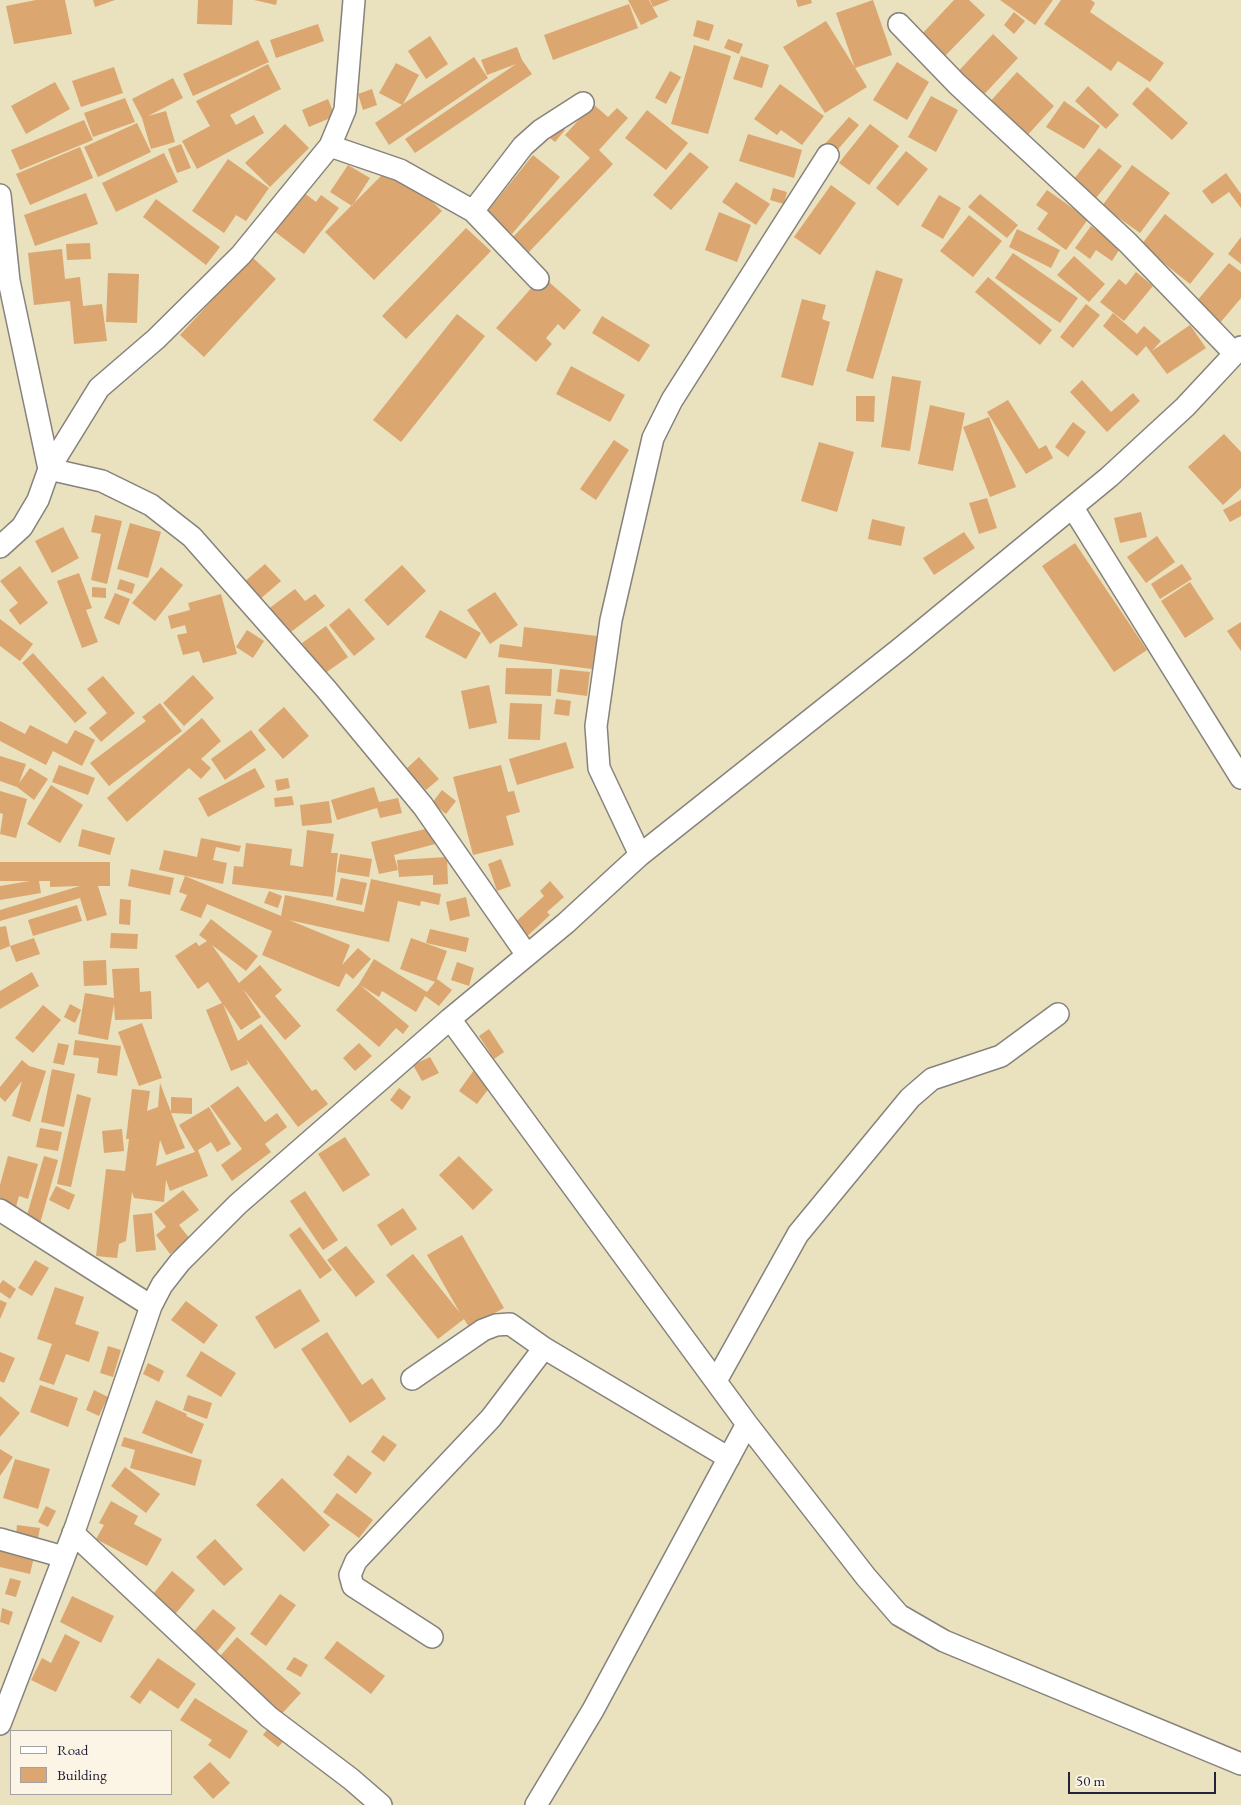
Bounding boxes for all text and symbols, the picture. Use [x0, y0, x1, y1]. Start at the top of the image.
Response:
legend [10, 1730, 172, 1795]
text: Road [57, 1740, 88, 1759]
scale bar [1071, 1762, 1218, 1794]
text: Building [57, 1765, 107, 1784]
text: 50 m [1076, 1771, 1105, 1790]

